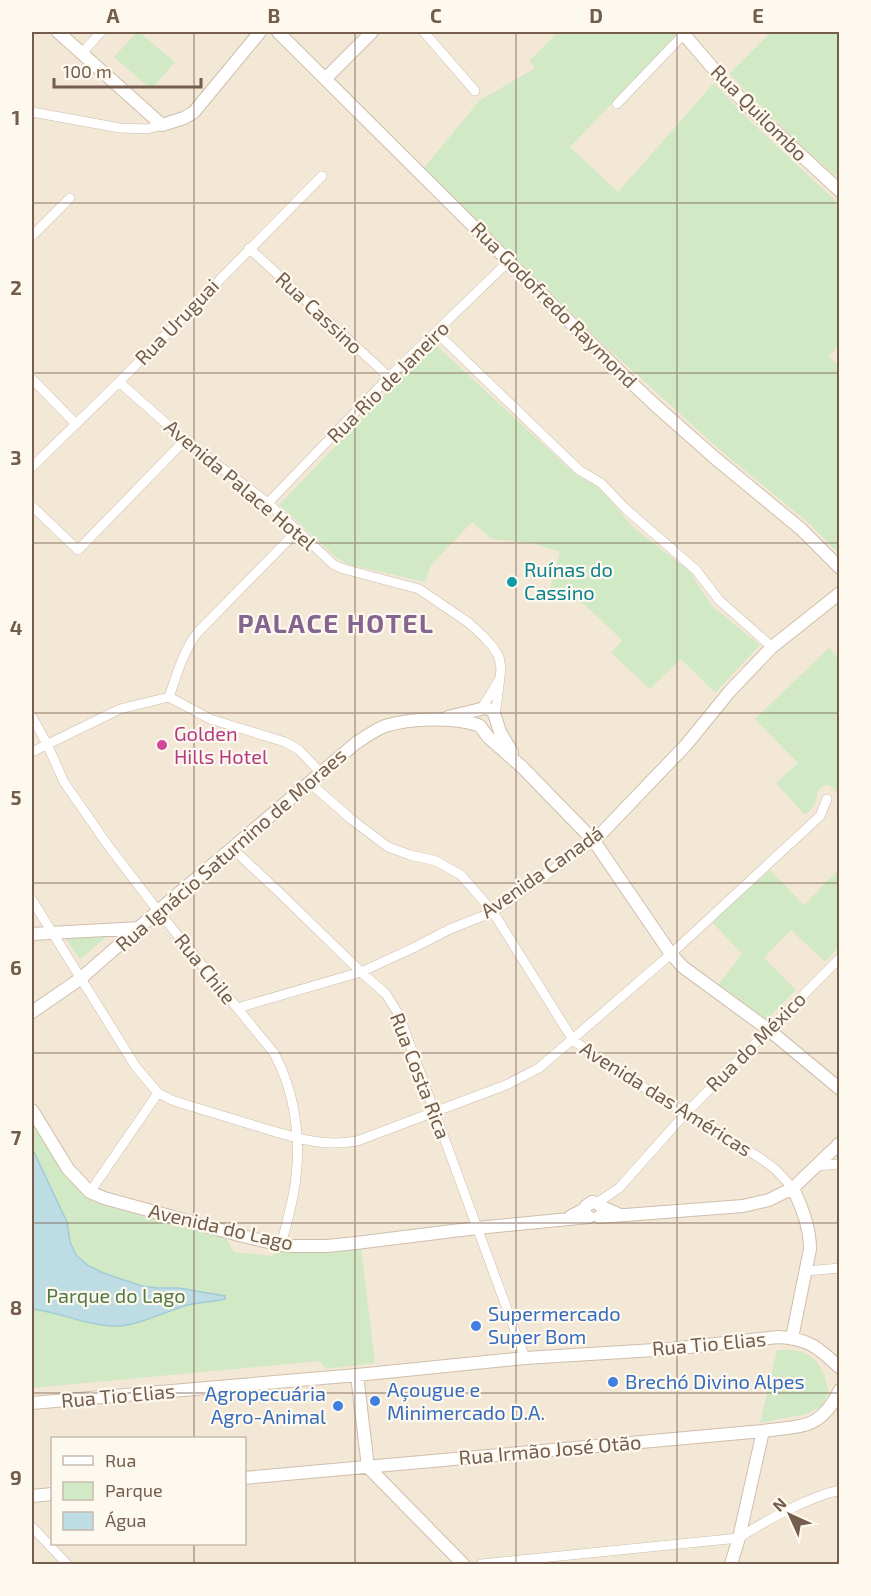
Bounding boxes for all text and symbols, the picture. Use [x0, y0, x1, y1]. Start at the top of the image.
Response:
text: A [106, 3, 120, 27]
text: B [268, 3, 280, 27]
text: C [430, 3, 442, 27]
text: D [589, 3, 603, 27]
text: E [752, 3, 764, 27]
scale bar [54, 51, 201, 89]
street label: Rua Quilombo [706, 59, 813, 166]
text: 100 m [63, 60, 112, 82]
text: 1 [12, 105, 20, 129]
street label: Rua Godofredo Raymond [467, 216, 643, 392]
street label: Rua Cassino [271, 266, 368, 359]
street label: Rua Uruguai [129, 273, 223, 369]
text: 2 [10, 275, 22, 299]
street label: Rua Rio de Janeiro [321, 315, 453, 447]
street label: Avenida Palace Hotel [160, 414, 321, 555]
text: 3 [10, 445, 22, 469]
place label: Ruínas do Cassino [524, 557, 613, 604]
marker: Ruínas do Cassino [505, 575, 519, 589]
district label: PALACE HOTEL [237, 607, 435, 638]
text: 4 [10, 615, 23, 639]
place label: Golden Hills Hotel [174, 721, 268, 768]
marker: Golden Hills Hotel [155, 738, 169, 752]
street label: Rua Ignácio Saturnino de Moraes [110, 743, 350, 956]
text: 5 [10, 785, 22, 809]
street label: Avenida Canadá [475, 820, 607, 922]
street label: Rua Chile [170, 928, 241, 1009]
text: 6 [10, 955, 22, 979]
street label: Rua do México [700, 986, 810, 1096]
street label: Rua Costa Rica [386, 1009, 456, 1142]
street label: Avenida das Américas [576, 1036, 757, 1161]
text: 7 [11, 1125, 22, 1149]
street label: Avenida do Lago [147, 1198, 296, 1254]
park label: Parque do Lago [46, 1283, 186, 1307]
text: 8 [10, 1295, 22, 1319]
place label: Supermercado Super Bom [488, 1301, 621, 1348]
marker: Supermercado Super Bom [469, 1319, 483, 1333]
street label: Rua Tio Elias [651, 1326, 767, 1360]
place label: Brechó Divino Alpes [625, 1369, 805, 1393]
marker: Brechó Divino Alpes [606, 1375, 620, 1389]
place label: Açougue e Minimercado D.A. [387, 1377, 545, 1424]
street label: Rua Tio Elias [60, 1378, 176, 1412]
place label: Agropecuária Agro-Animal [205, 1381, 326, 1428]
marker: Açougue e Minimercado D.A. [368, 1394, 382, 1408]
marker: Agropecuária Agro-Animal [331, 1399, 345, 1413]
street label: Rua Irmão José Otão [458, 1429, 642, 1469]
legend [51, 1437, 246, 1545]
text: Rua [105, 1449, 136, 1471]
text: 9 [10, 1465, 22, 1489]
text: Parque [105, 1479, 163, 1501]
north arrow [760, 1485, 820, 1545]
text: N [768, 1493, 790, 1515]
text: Água [105, 1509, 146, 1531]

